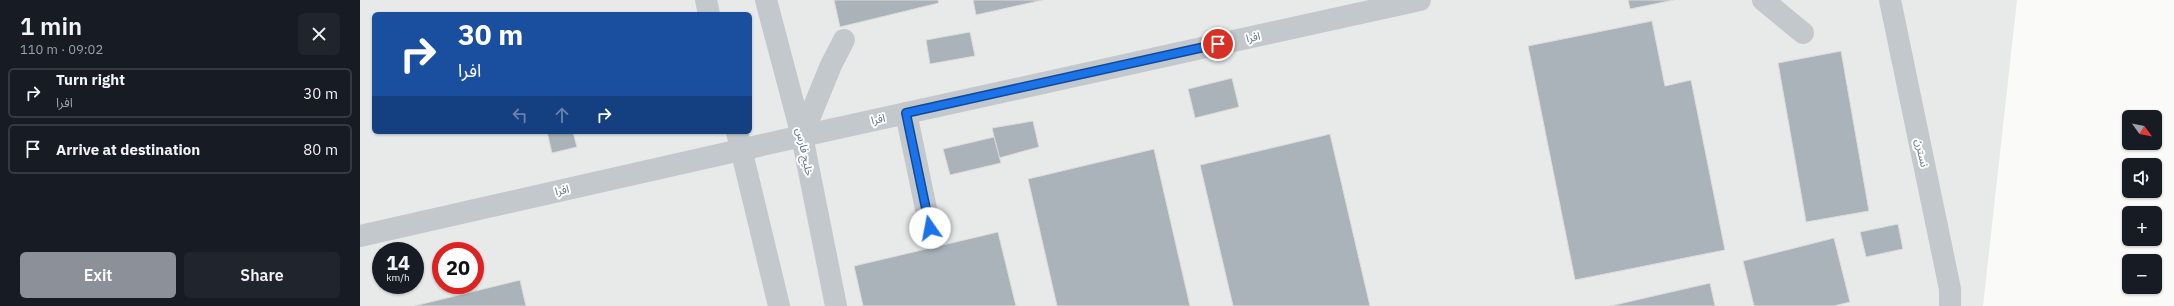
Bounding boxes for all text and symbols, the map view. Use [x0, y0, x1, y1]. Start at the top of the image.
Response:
text: 1 min [20, 10, 82, 42]
button: close [298, 13, 340, 55]
text: 30 m [458, 16, 523, 53]
pin [1201, 27, 1235, 61]
icon: right [392, 28, 444, 80]
street label: افرا [1245, 29, 1261, 45]
icon: arrive [1207, 33, 1229, 55]
text: 110 m · 09:02 [20, 41, 103, 58]
text: افرا [458, 59, 481, 82]
text: Turn right [56, 70, 125, 89]
icon: right [22, 82, 44, 104]
text: 30 m [303, 84, 338, 103]
text: افرا [56, 94, 73, 111]
icon: left [509, 104, 531, 126]
icon: ahead [551, 104, 573, 126]
icon: right [593, 104, 615, 126]
north arrow [2122, 110, 2162, 150]
map controls [2122, 110, 2162, 294]
street label: افرا [870, 111, 886, 127]
street label: خلیج فارس [792, 127, 817, 178]
icon: arrive [22, 138, 44, 160]
street label: نسترن [1912, 138, 1932, 168]
text: Arrive at destination [56, 140, 200, 159]
text: 80 m [303, 140, 338, 159]
button: sound [2122, 158, 2162, 198]
street label: افرا [553, 182, 571, 198]
button: + [2122, 206, 2162, 246]
position arrow [909, 207, 951, 249]
speed limit sign: 20 [432, 242, 484, 294]
text: 14 [386, 249, 410, 276]
button: Exit [20, 252, 176, 298]
button: Share [184, 252, 340, 298]
button: − [2122, 254, 2162, 294]
text: km/h [386, 271, 410, 284]

